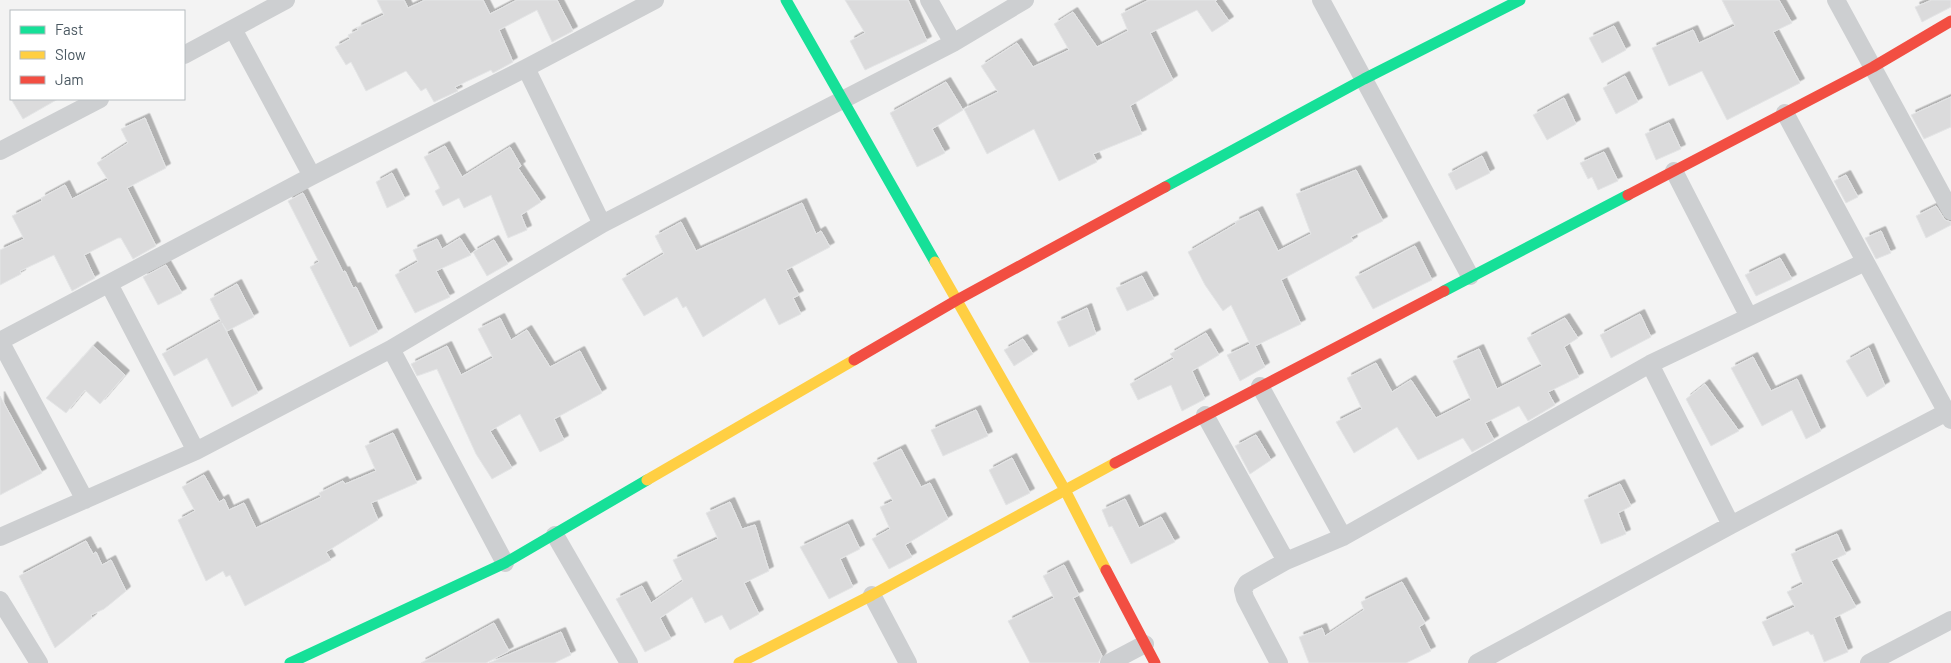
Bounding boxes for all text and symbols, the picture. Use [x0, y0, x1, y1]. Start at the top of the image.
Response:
legend [10, 10, 185, 100]
text: Fast [55, 20, 83, 38]
text: Slow [55, 45, 86, 63]
text: Jam [55, 70, 84, 88]

